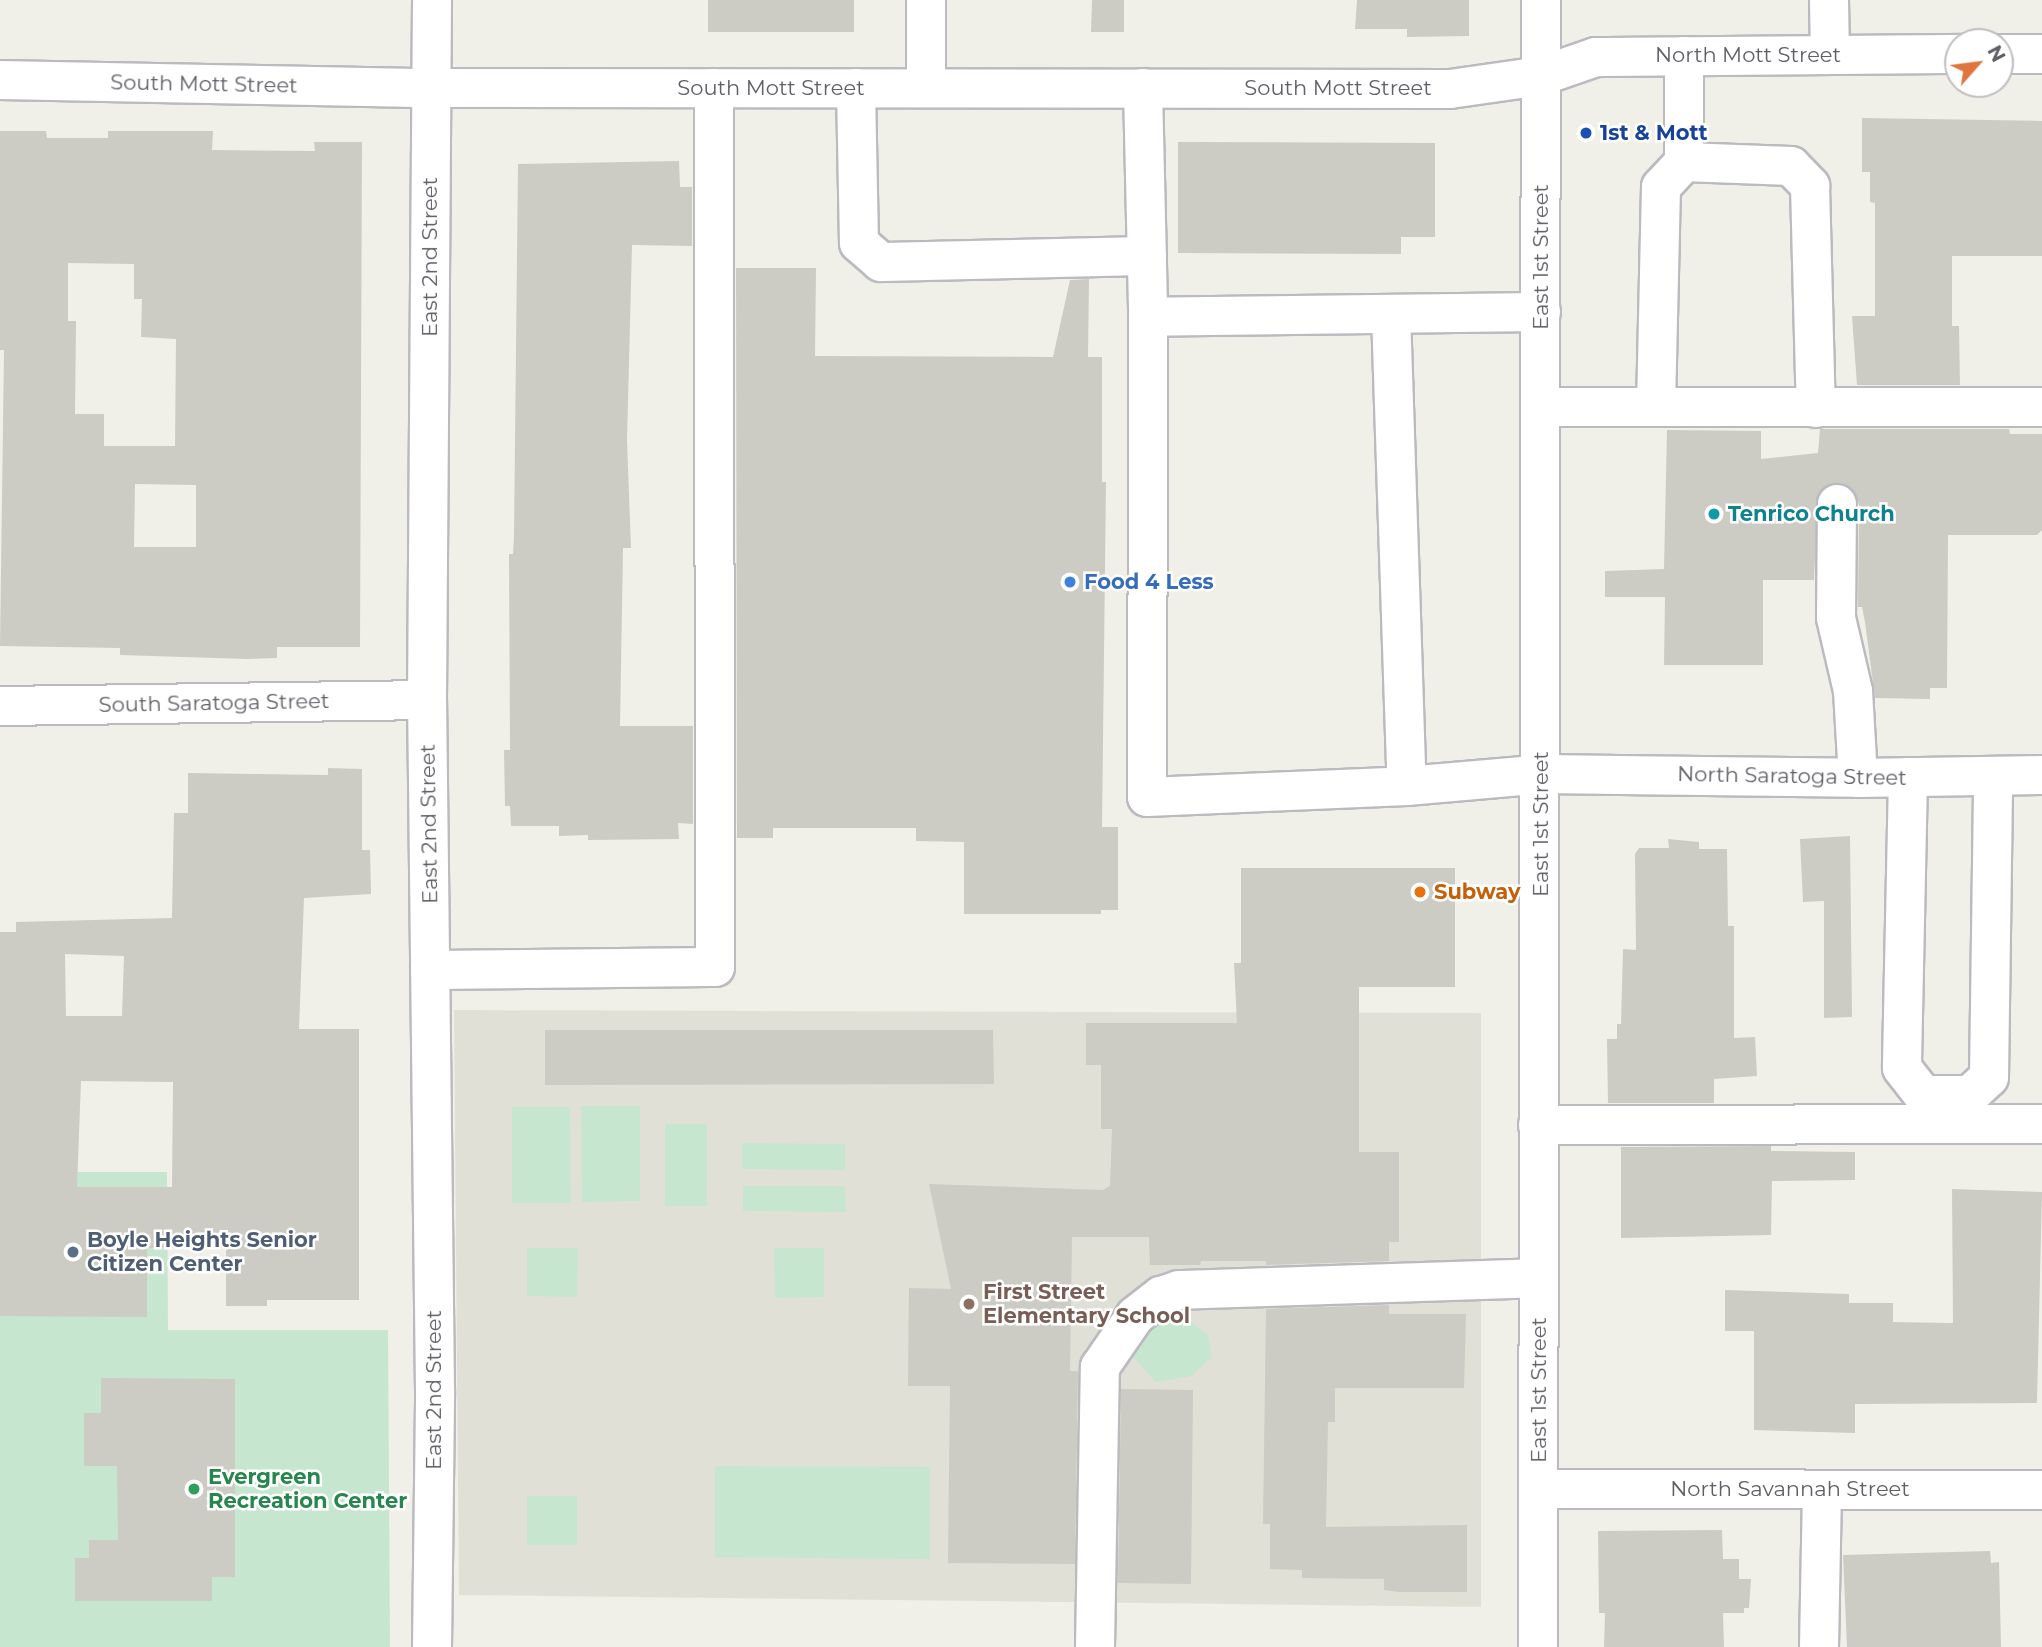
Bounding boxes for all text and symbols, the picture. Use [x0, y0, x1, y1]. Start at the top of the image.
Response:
north arrow [1944, 28, 2014, 98]
street label: North Mott Street [1655, 42, 1841, 68]
text: N [1982, 42, 2010, 66]
street label: South Mott Street [110, 70, 298, 98]
street label: South Mott Street [677, 75, 865, 101]
street label: South Mott Street [1244, 75, 1432, 101]
place label: 1st & Mott [1600, 120, 1708, 146]
marker: 1st & Mott [1578, 125, 1594, 141]
street label: East 2nd Street [417, 177, 443, 337]
street label: East 1st Street [1528, 184, 1554, 330]
place label: Tenrico Church [1728, 501, 1895, 527]
marker: Tenrico Church [1706, 506, 1722, 522]
place label: Food 4 Less [1084, 569, 1214, 595]
marker: Food 4 Less [1062, 574, 1078, 590]
street label: South Saratoga Street [98, 688, 330, 718]
street label: East 2nd Street [415, 744, 443, 904]
street label: East 1st Street [1528, 751, 1554, 897]
street label: North Saratoga Street [1677, 761, 1907, 791]
place label: Subway [1434, 879, 1521, 905]
marker: Subway [1412, 884, 1428, 900]
place label: Boyle Heights Senior Citizen Center [87, 1227, 317, 1277]
marker: Boyle Heights Senior Citizen Center [65, 1244, 81, 1260]
place label: First Street Elementary School [983, 1279, 1190, 1329]
marker: First Street Elementary School [961, 1296, 977, 1312]
street label: East 2nd Street [421, 1310, 447, 1470]
street label: East 1st Street [1526, 1317, 1552, 1463]
place label: Evergreen Recreation Center [208, 1464, 407, 1514]
street label: North Savannah Street [1670, 1476, 1910, 1502]
marker: Evergreen Recreation Center [186, 1481, 202, 1497]

